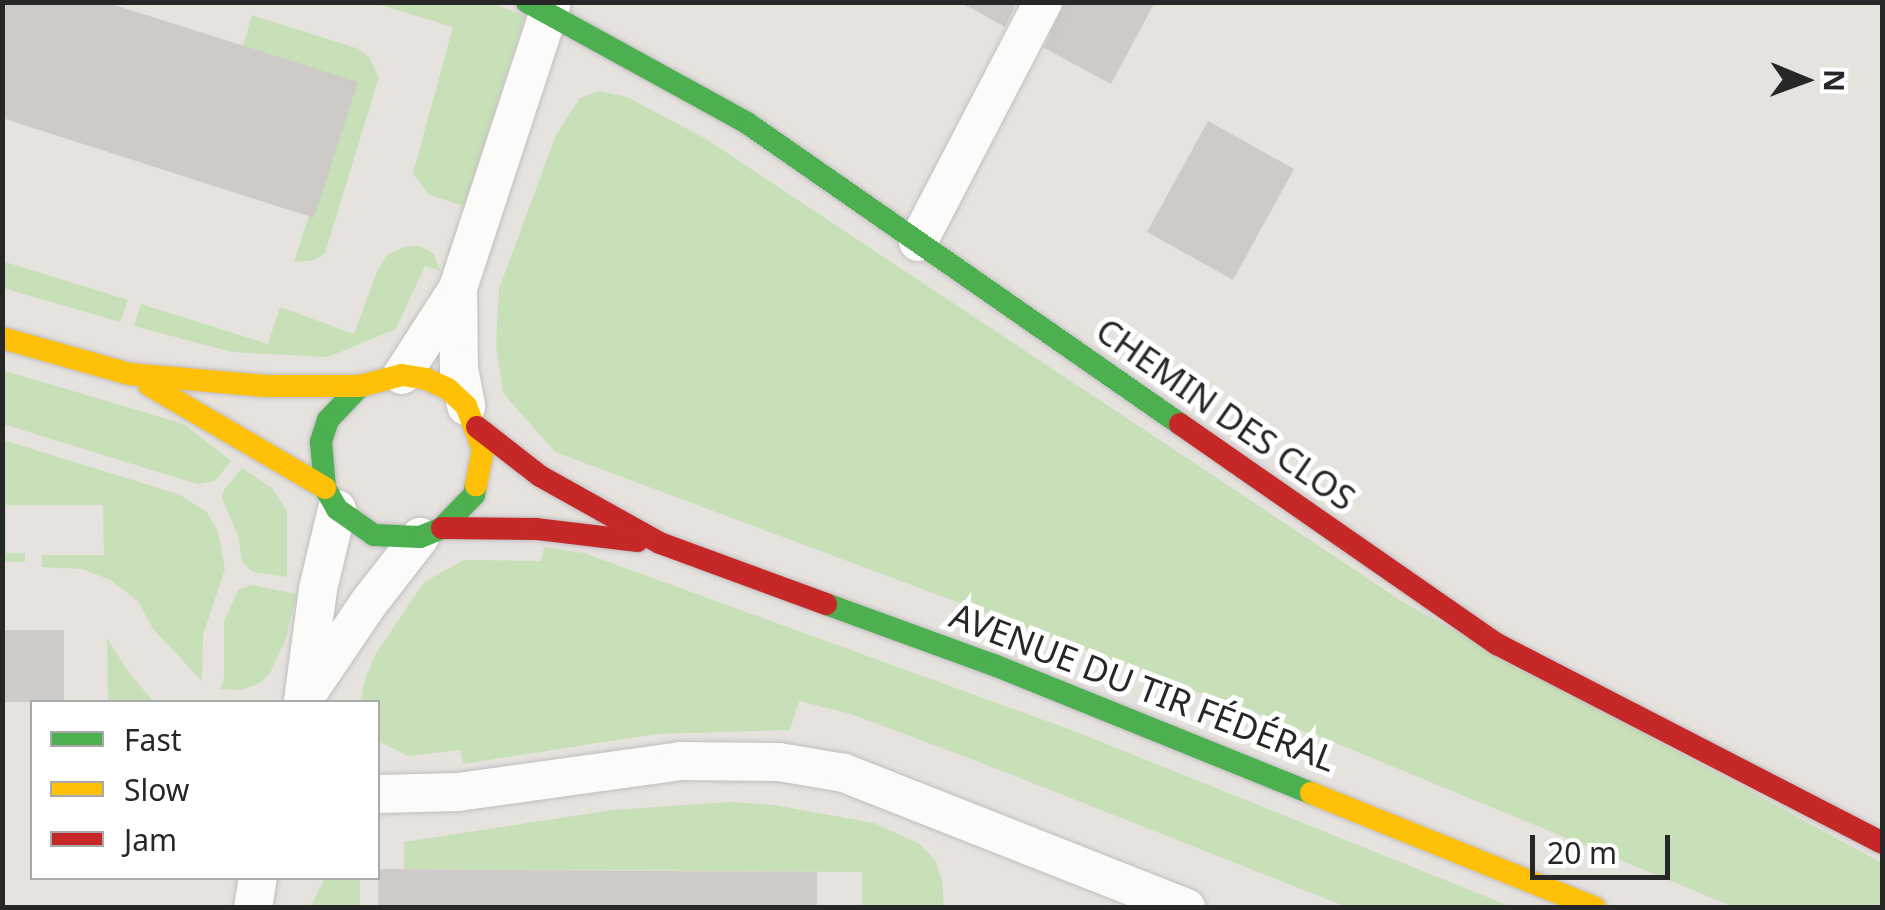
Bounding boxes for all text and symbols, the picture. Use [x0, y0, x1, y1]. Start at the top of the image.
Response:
north arrow [1755, 30, 1855, 130]
text: N [1816, 69, 1854, 92]
street label: CHEMIN DES CLOS [1088, 309, 1364, 519]
street label: AVENUE DU TIR FÉDÉRAL [944, 594, 1342, 780]
legend [30, 700, 380, 880]
text: Fast [124, 719, 182, 760]
text: Slow [124, 769, 189, 810]
scale bar [1535, 815, 1675, 877]
text: Jam [124, 819, 177, 860]
text: 20 m [1547, 832, 1617, 873]

